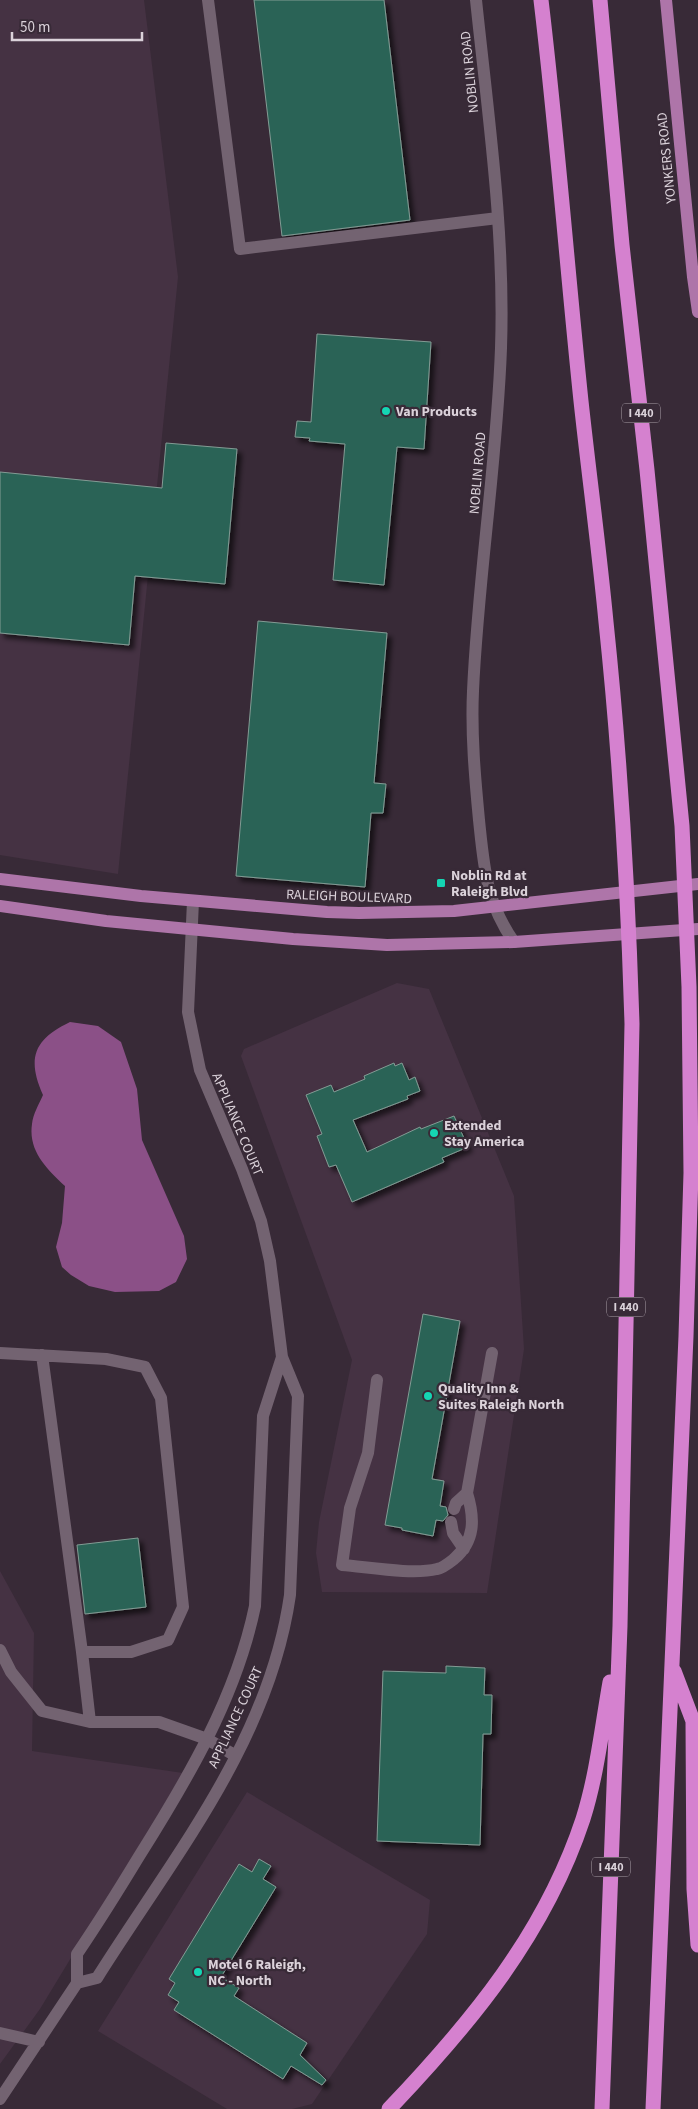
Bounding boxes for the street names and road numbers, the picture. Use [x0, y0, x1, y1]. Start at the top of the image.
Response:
street label: NOBLIN ROAD [456, 30, 484, 114]
street label: YONKERS ROAD [652, 111, 682, 206]
road number: I 440 [622, 403, 660, 422]
street label: NOBLIN ROAD [464, 431, 492, 515]
street label: RALEIGH BOULEVARD [286, 885, 412, 909]
street label: APPLIANCE COURT [206, 1070, 268, 1179]
road number: I 440 [607, 1298, 645, 1316]
street label: APPLIANCE COURT [204, 1663, 268, 1771]
road number: I 440 [592, 1858, 630, 1876]

